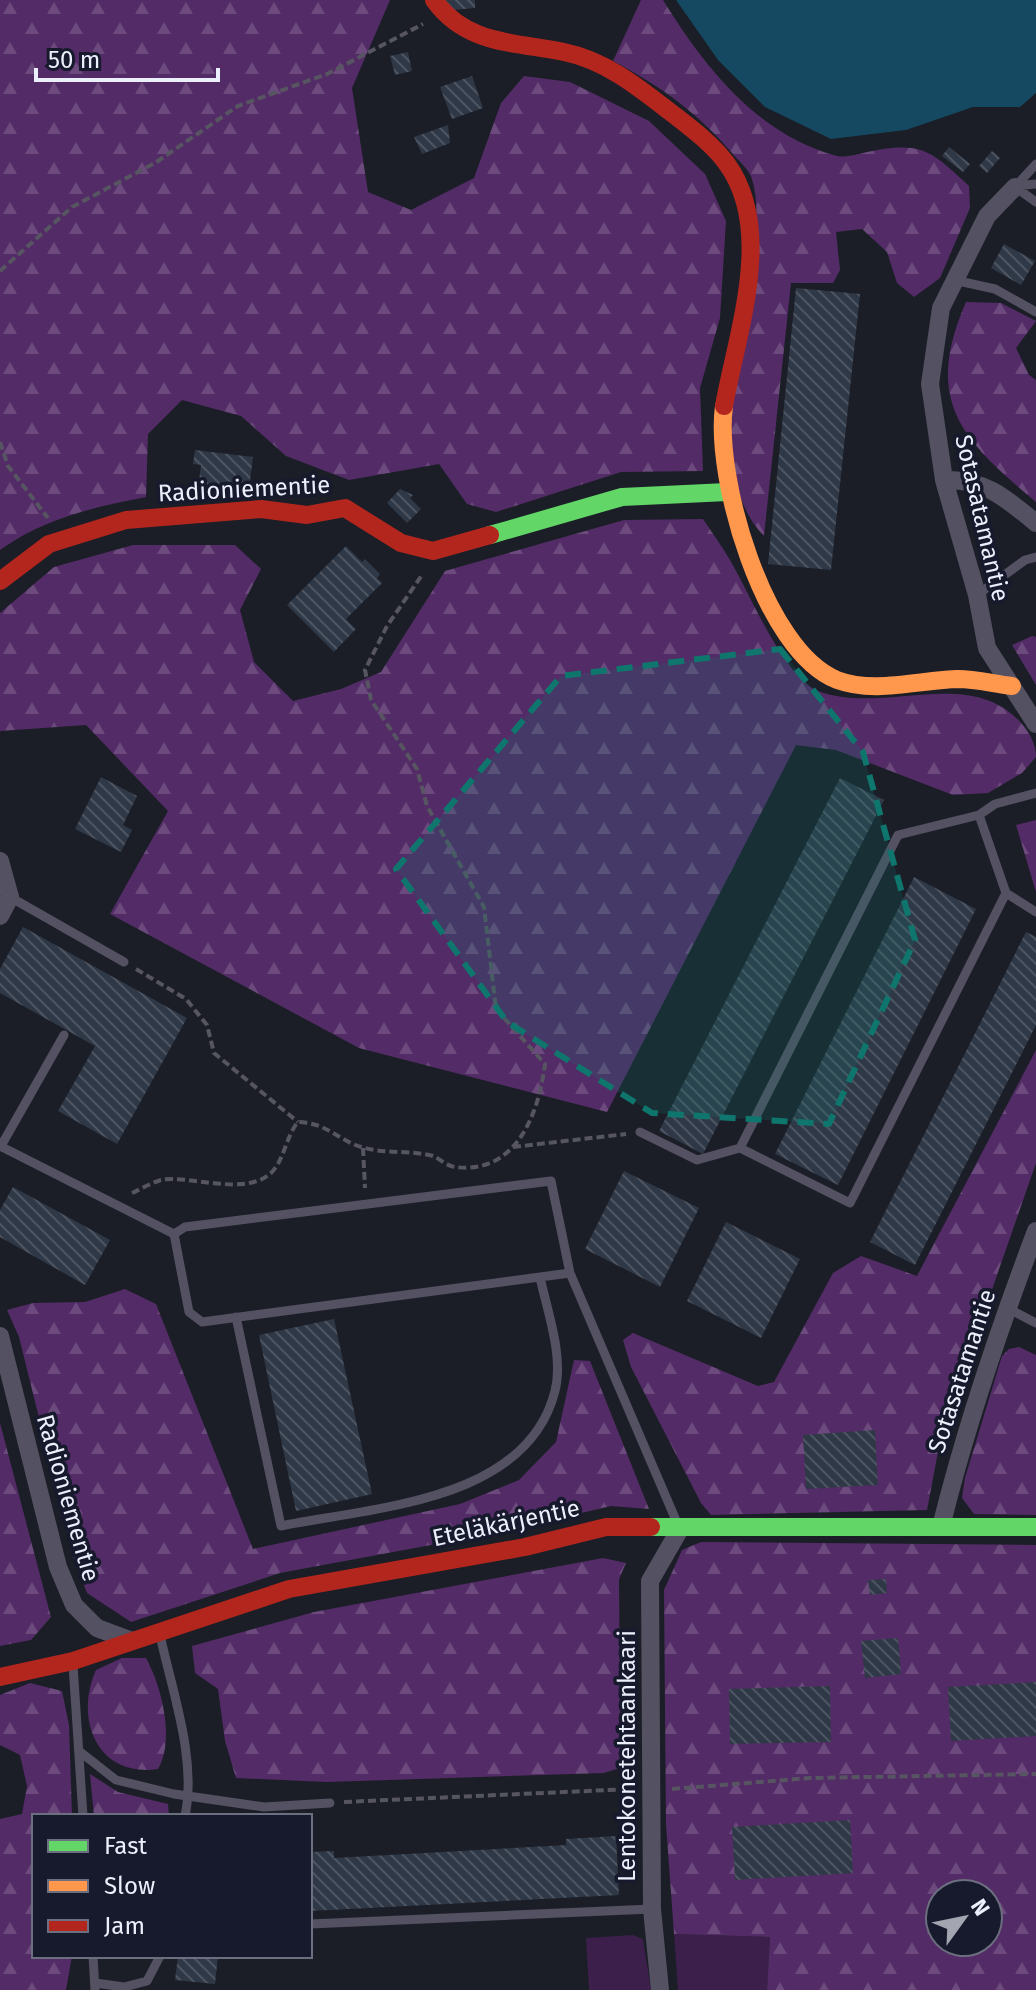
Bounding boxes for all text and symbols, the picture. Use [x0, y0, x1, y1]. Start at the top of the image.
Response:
scale bar [36, 32, 218, 82]
text: 50 m [48, 46, 100, 74]
street label: Sotasatamantie [949, 432, 1015, 604]
street label: Radioniementie [157, 471, 331, 507]
street label: Sotasatamantie [922, 1286, 1002, 1456]
street label: Radioniementie [31, 1411, 105, 1585]
street label: Eteläkärjentie [430, 1494, 582, 1552]
street label: Lentokonetehtaankaari [613, 1630, 641, 1882]
legend [32, 1814, 312, 1958]
text: Fast [104, 1832, 147, 1860]
text: Slow [104, 1872, 155, 1900]
north arrow [924, 1878, 1004, 1958]
text: N [965, 1894, 996, 1921]
text: Jam [104, 1912, 145, 1940]

